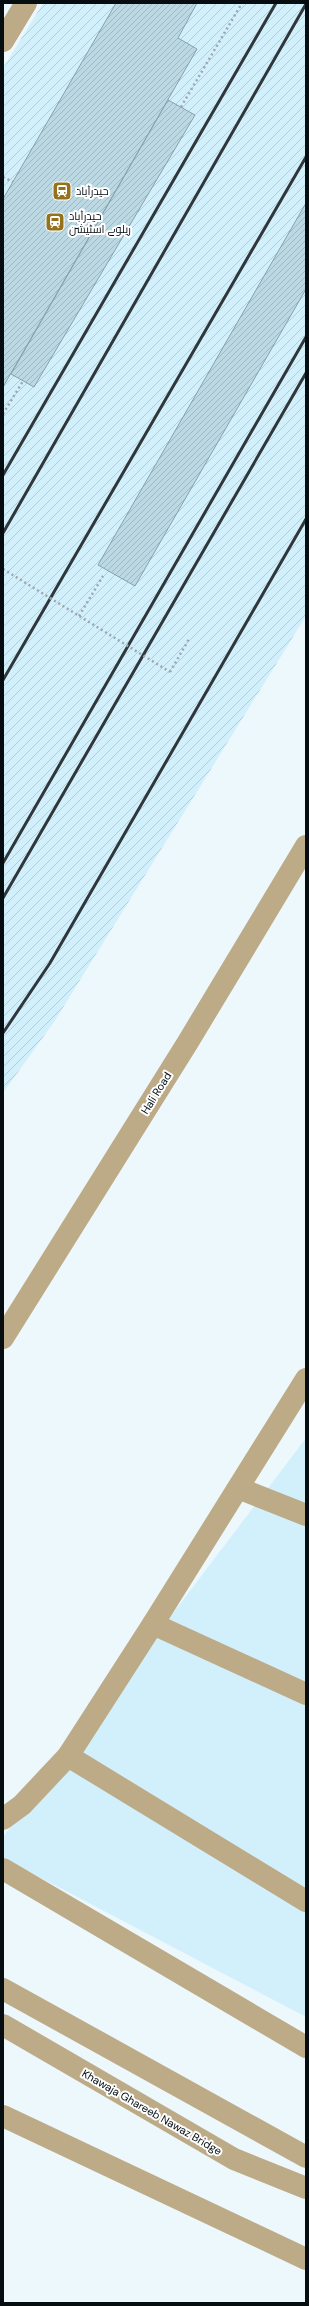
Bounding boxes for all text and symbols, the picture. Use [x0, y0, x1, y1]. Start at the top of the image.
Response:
station icon: حیدرآباد [51, 180, 73, 202]
place label: حیدرآباد [76, 184, 109, 198]
place label: حیدرآباد ریلوے اسٹیشن [69, 209, 131, 236]
station icon: حیدرآباد ریلوے اسٹیشن [44, 211, 66, 233]
street label: Hali Road [138, 1069, 174, 1117]
street label: Khawaja Ghareeb Nawaz Bridge [80, 2066, 224, 2158]

